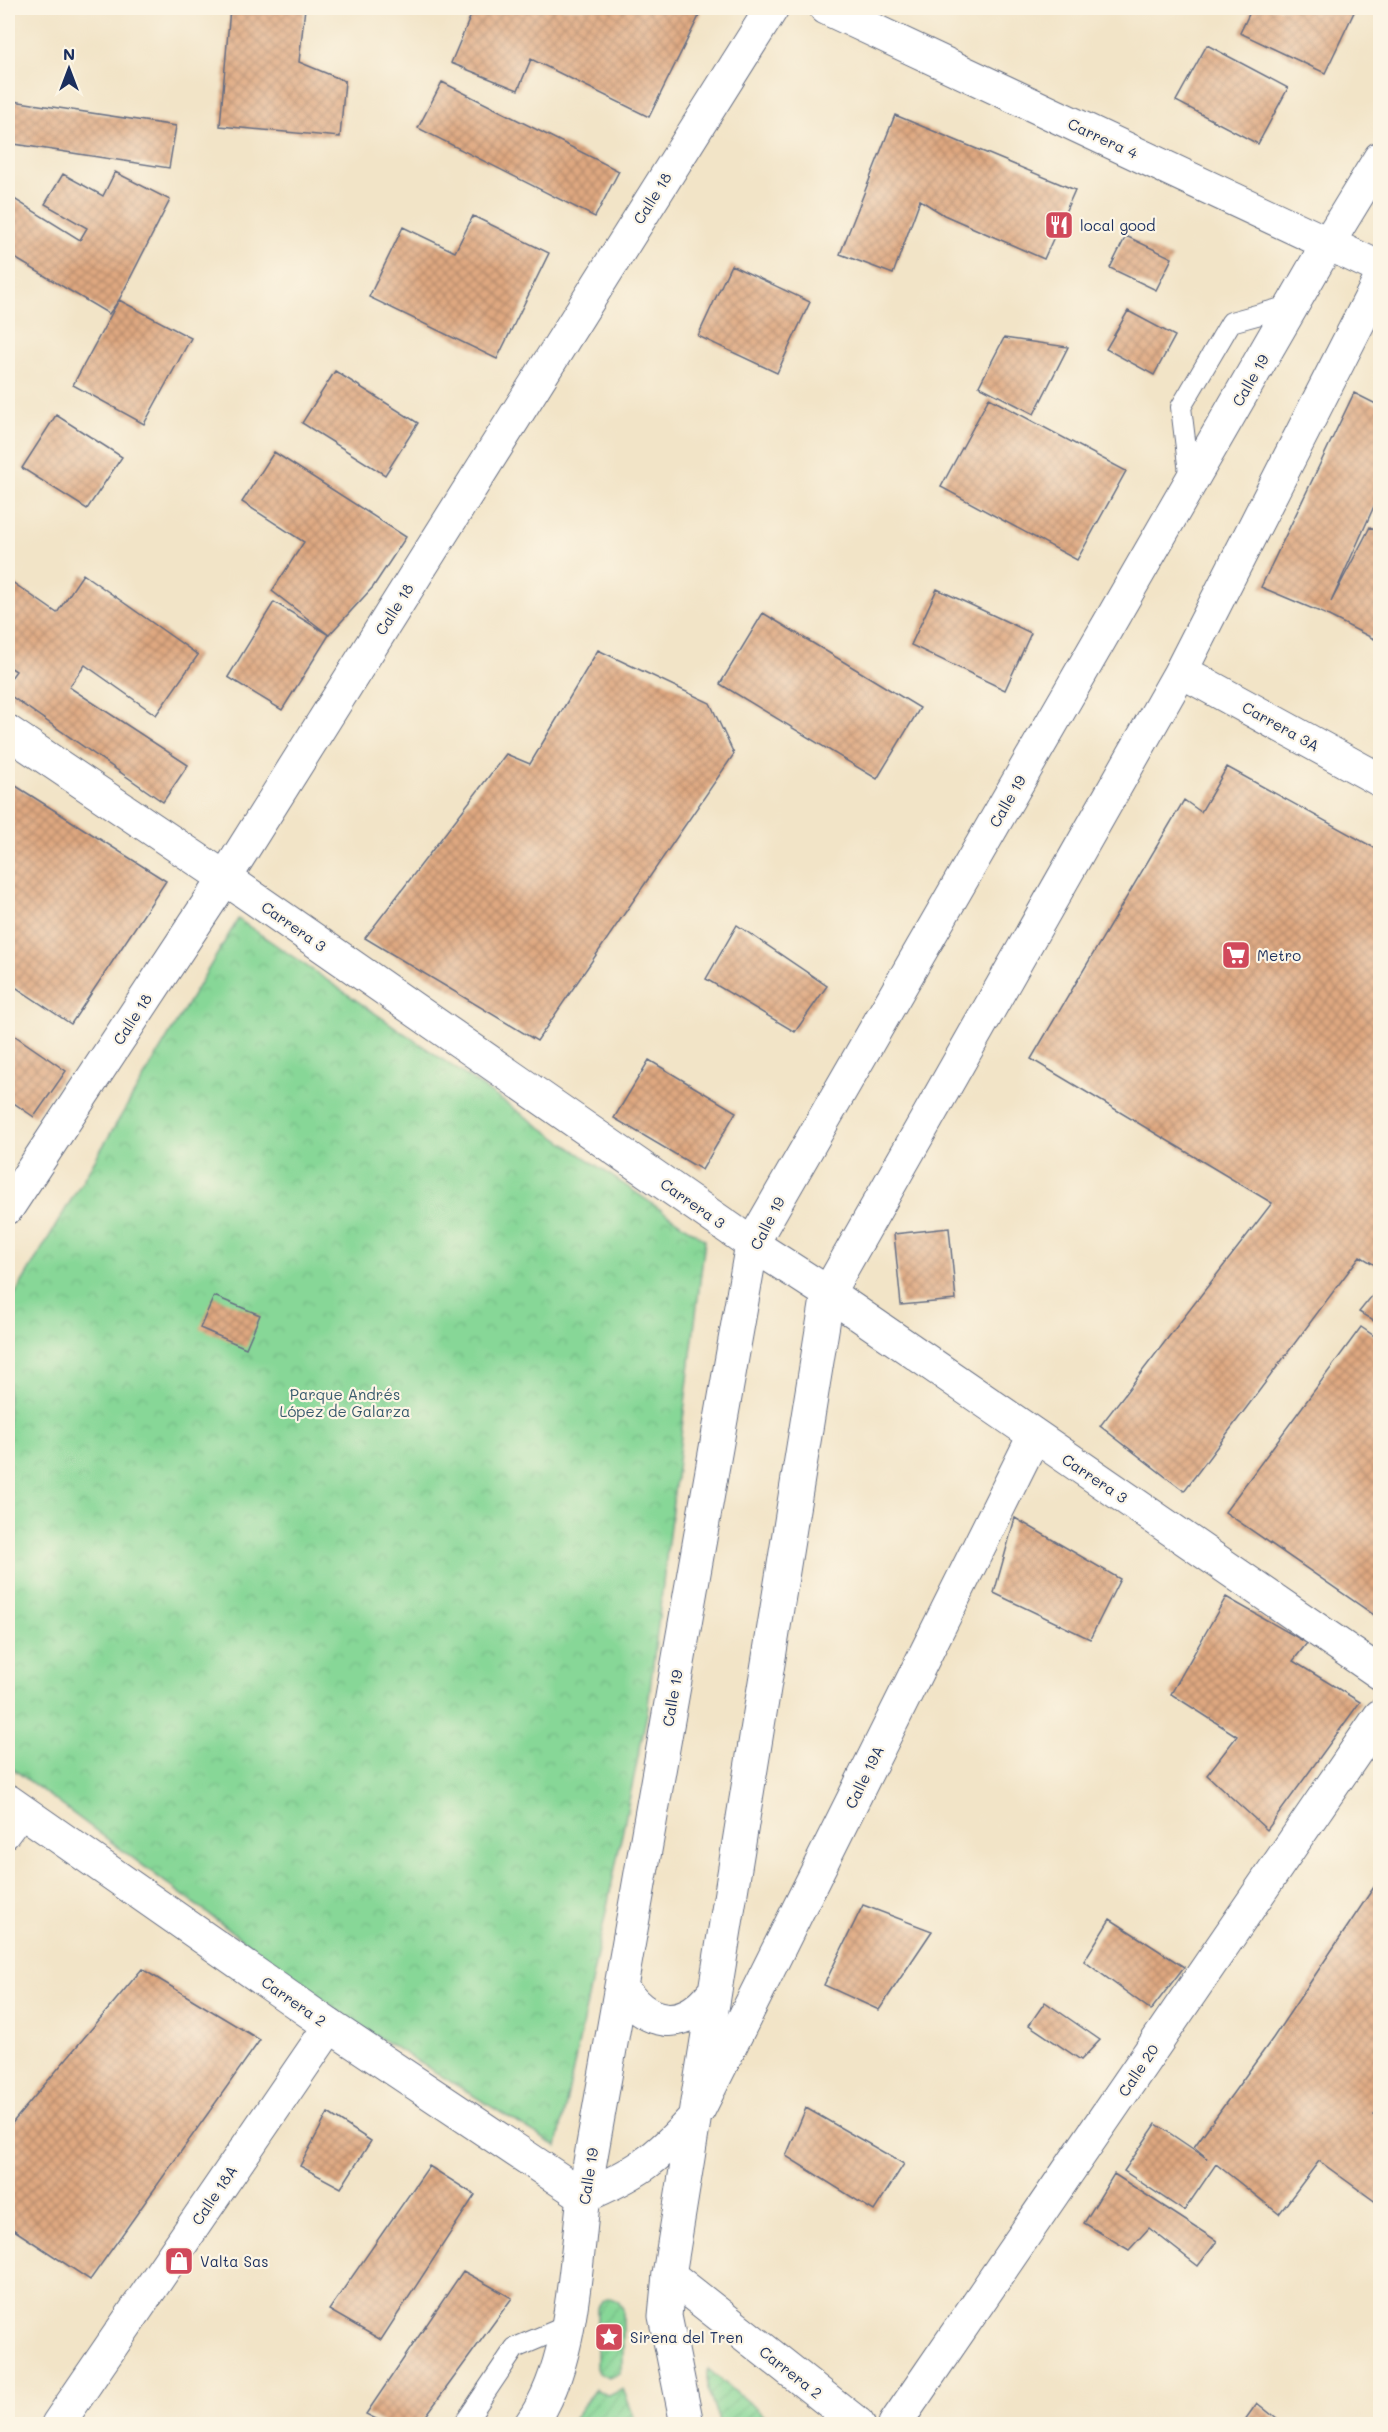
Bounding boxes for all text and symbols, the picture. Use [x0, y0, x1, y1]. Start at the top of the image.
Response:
north arrow [39, 39, 99, 99]
text: N [63, 43, 75, 64]
street label: Carrera 4 [1065, 113, 1141, 163]
street label: Calle 18 [628, 168, 676, 228]
restaurant icon: local good [1043, 209, 1075, 241]
place label: local good [1080, 215, 1155, 235]
street label: Calle 19 [1227, 350, 1273, 410]
street label: Calle 18 [370, 579, 418, 639]
street label: Carrera 3A [1239, 697, 1323, 755]
street label: Calle 19 [984, 771, 1030, 831]
street label: Carrera 3 [258, 896, 331, 956]
supermarket icon: Metro [1220, 939, 1252, 971]
place label: Metro [1257, 945, 1301, 965]
street label: Calle 18 [108, 989, 156, 1049]
street label: Carrera 3 [657, 1173, 730, 1233]
street label: Calle 19 [745, 1193, 789, 1253]
park label: Parque Andrés López de Galarza [280, 1384, 410, 1421]
street label: Carrera 3 [1058, 1449, 1132, 1507]
street label: Calle 19 [657, 1668, 687, 1728]
street label: Calle 19A [840, 1742, 888, 1812]
street label: Carrera 2 [258, 1971, 330, 2031]
street label: Calle 20 [1113, 2040, 1163, 2100]
street label: Calle 19 [574, 2146, 602, 2206]
street label: Calle 18A [187, 2161, 241, 2229]
shop icon: Valta Sas [163, 2245, 195, 2277]
place label: Valta Sas [200, 2251, 269, 2271]
place icon: Sirena del Tren [593, 2321, 625, 2353]
place label: Sirena del Tren [630, 2327, 743, 2347]
street label: Carrera 2 [756, 2341, 826, 2403]

